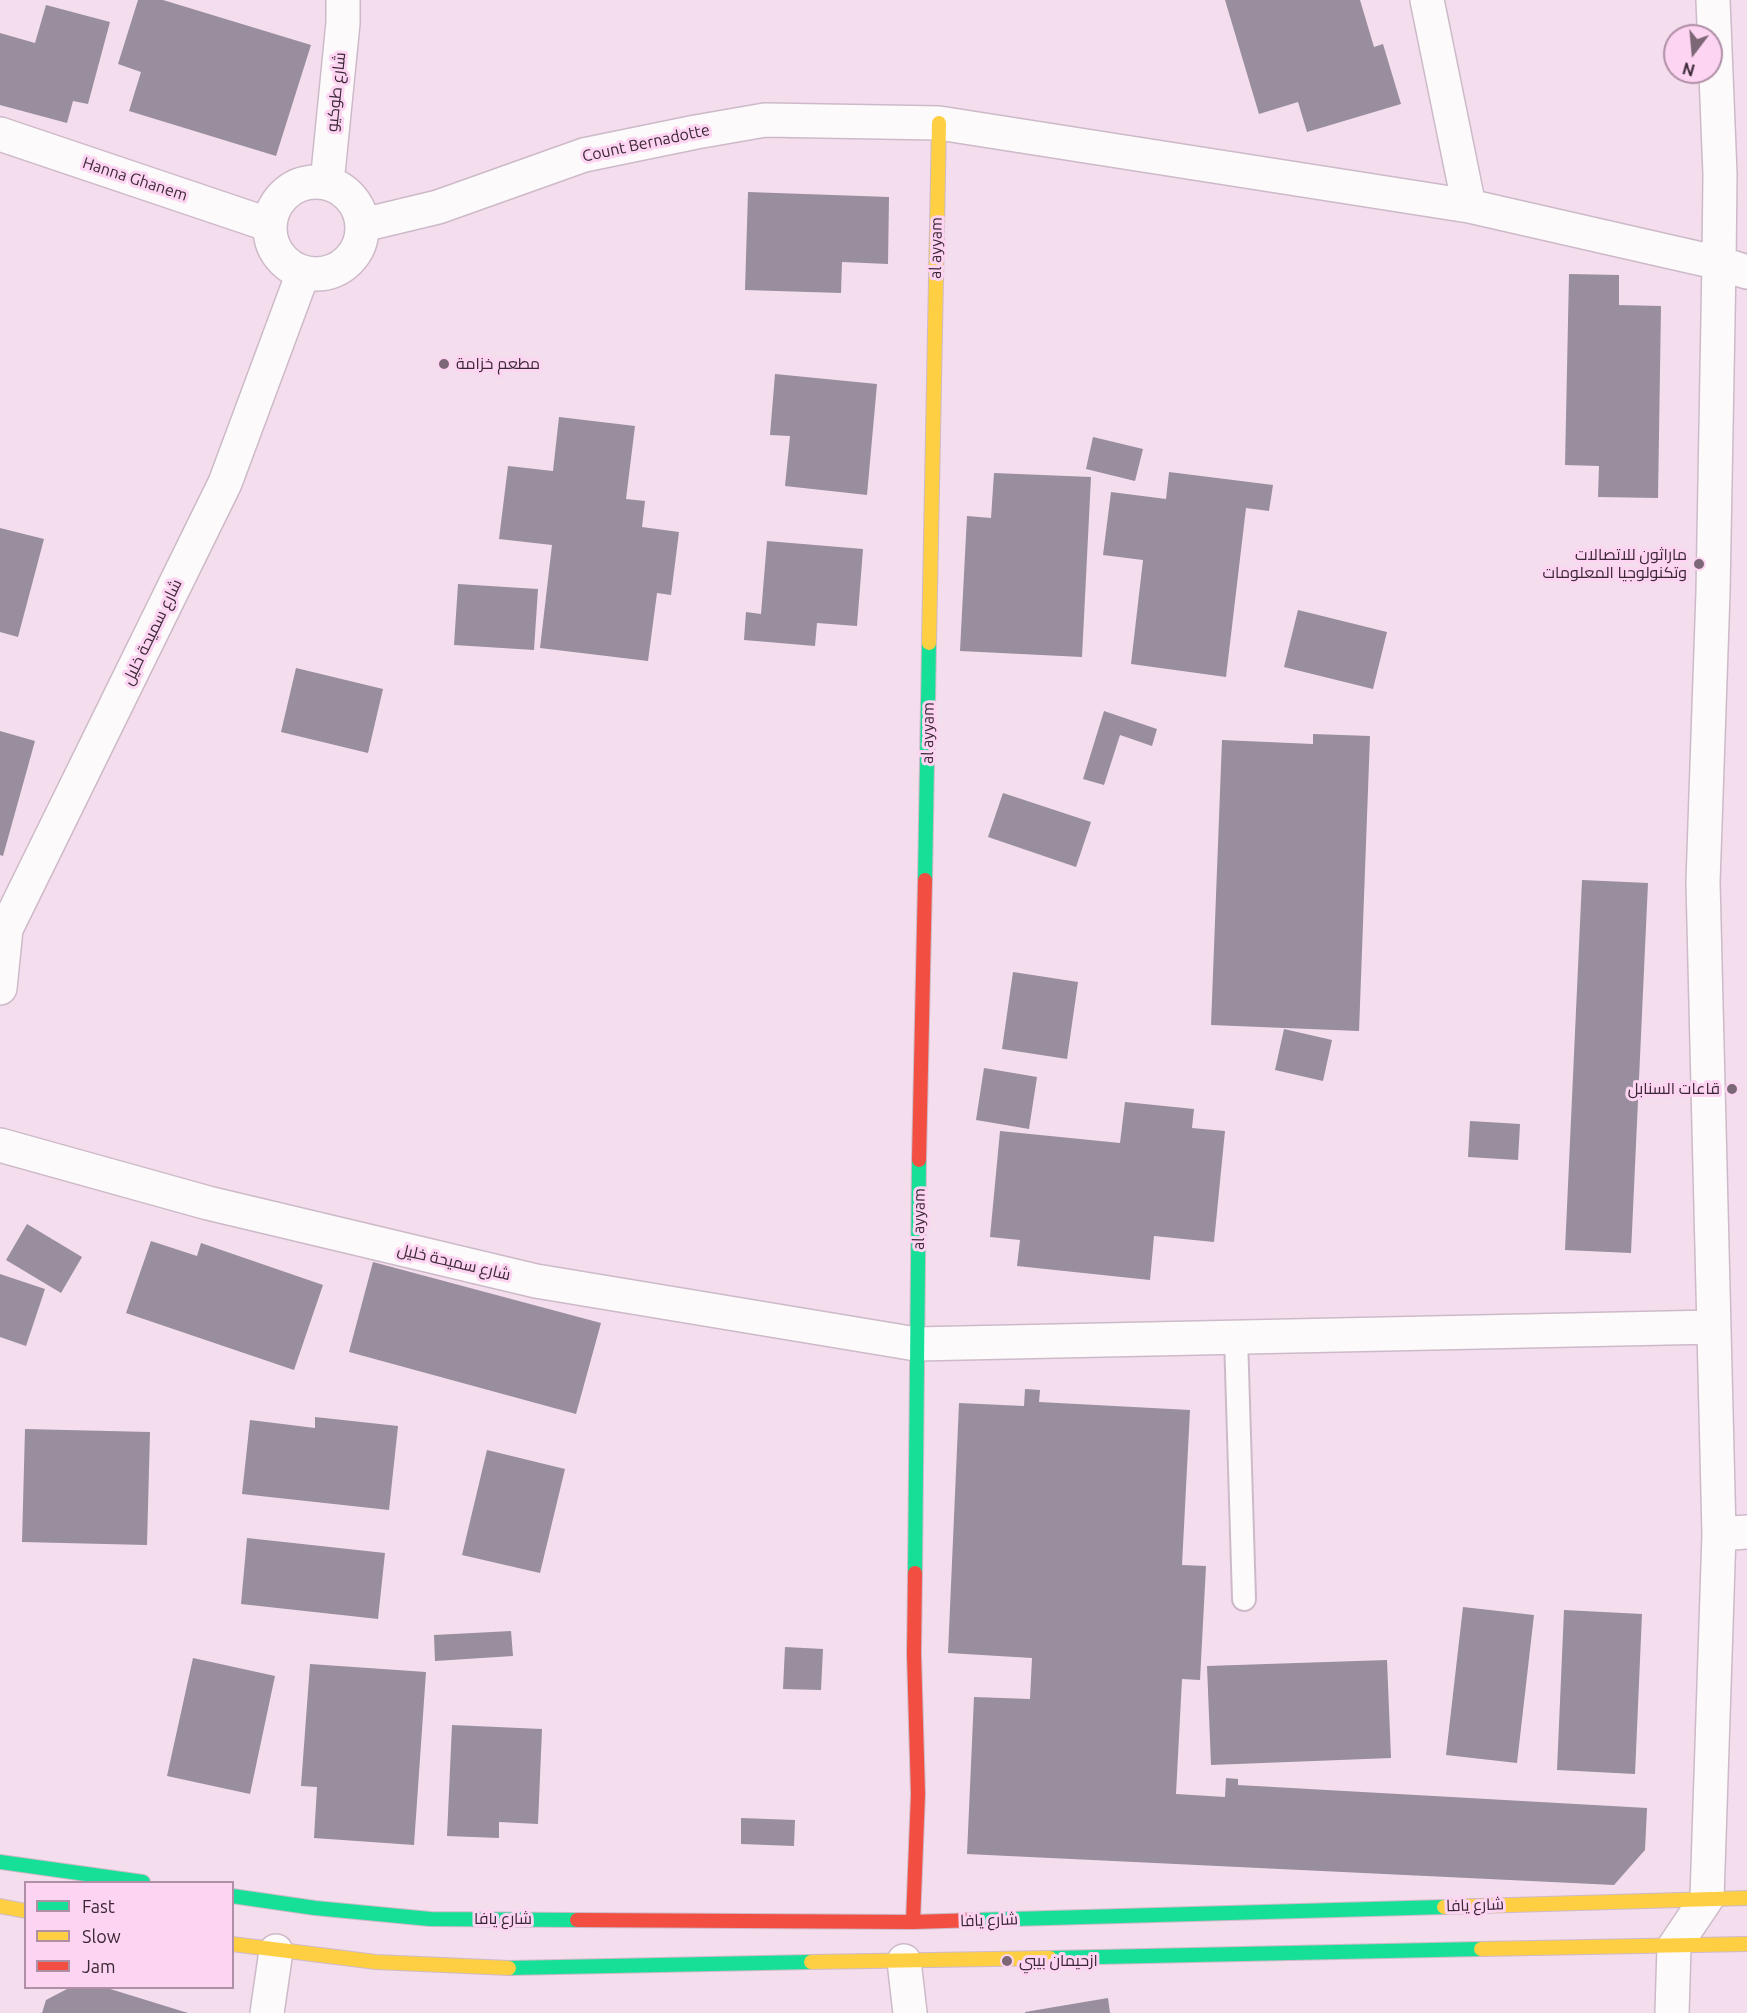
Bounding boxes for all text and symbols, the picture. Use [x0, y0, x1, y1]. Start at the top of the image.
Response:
north arrow [1663, 24, 1723, 84]
street label: شارع طوكيو [322, 51, 350, 133]
text: N [1680, 59, 1697, 80]
street label: Count Bernadotte [580, 120, 712, 166]
street label: Hanna Ghanem [80, 153, 190, 205]
street label: al ayyam [926, 217, 946, 279]
place label: مطعم خزامة [456, 354, 540, 374]
marker: مطعم خزامة [437, 357, 451, 371]
place label: ماراثون للاتصالات وتكنولوجيا المعلومات [1542, 545, 1687, 583]
marker: ماراثون للاتصالات وتكنولوجيا المعلومات [1692, 557, 1706, 571]
street label: شارع سميحة خليل [118, 576, 186, 688]
street label: al ayyam [918, 702, 938, 764]
place label: قاعات السنابل [1628, 1079, 1720, 1099]
marker: قاعات السنابل [1725, 1082, 1739, 1096]
street label: al ayyam [909, 1188, 929, 1250]
street label: شارع سميحة خليل [396, 1240, 512, 1284]
legend [24, 1881, 234, 1989]
street label: شارع يافا [1446, 1894, 1504, 1916]
text: Fast [82, 1896, 115, 1916]
street label: شارع يافا [474, 1909, 532, 1929]
street label: شارع يافا [960, 1909, 1018, 1931]
text: Slow [82, 1926, 121, 1946]
place label: ازحيمان بيبي [1019, 1951, 1098, 1971]
marker: ازحيمان بيبي [1000, 1954, 1014, 1968]
text: Jam [82, 1956, 116, 1976]

